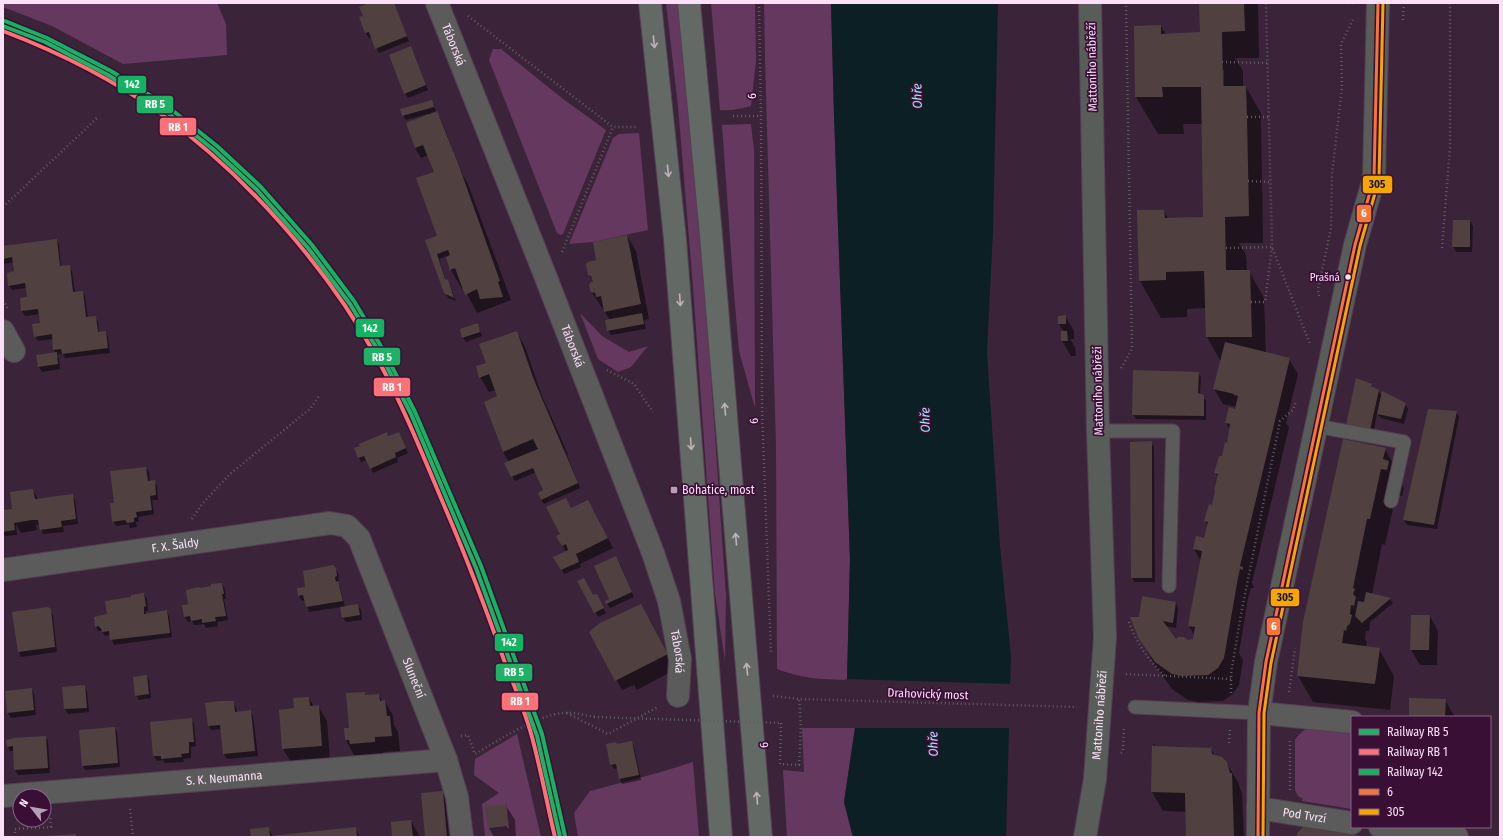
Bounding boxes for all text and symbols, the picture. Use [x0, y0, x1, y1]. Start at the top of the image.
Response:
street label: Táborská [439, 22, 468, 68]
street label: Mattoniho nábřeží [1084, 22, 1100, 112]
one-way arrow [650, 35, 658, 48]
line badge: 142 [117, 75, 147, 94]
text: 142 [124, 78, 140, 91]
water label: Ohře [909, 83, 925, 109]
street label: 6 [745, 93, 759, 99]
line badge: RB 5 [136, 95, 174, 114]
text: RB 5 [145, 98, 166, 111]
line badge: RB 1 [159, 117, 197, 136]
text: RB 1 [168, 121, 188, 134]
one-way arrow [664, 164, 672, 177]
line badge: 305 [1362, 175, 1393, 194]
text: 305 [1368, 178, 1386, 191]
line badge: 6 [1356, 204, 1372, 223]
text: 6 [1361, 207, 1367, 220]
place label: Prašná [1310, 271, 1340, 284]
marker: Prašná [1343, 272, 1353, 282]
one-way arrow [676, 293, 683, 306]
line badge: 142 [355, 318, 385, 338]
text: 142 [362, 322, 378, 335]
street label: Táborská [558, 323, 587, 369]
street label: Mattoniho nábřeží [1090, 346, 1106, 436]
line badge: RB 5 [363, 347, 401, 366]
text: RB 5 [372, 351, 393, 364]
line badge: RB 1 [373, 377, 411, 397]
text: RB 1 [382, 381, 402, 394]
one-way arrow [722, 403, 729, 416]
water label: Ohře [917, 407, 933, 433]
street label: 6 [747, 418, 761, 424]
one-way arrow [687, 437, 694, 450]
place label: Bohatice, most [682, 483, 755, 497]
marker: Bohatice, most [669, 485, 679, 495]
one-way arrow [732, 533, 739, 546]
street label: F. X. Šaldy [151, 535, 200, 556]
line badge: 305 [1270, 588, 1300, 607]
text: 305 [1276, 591, 1294, 604]
line badge: 6 [1266, 617, 1281, 636]
text: 6 [1271, 620, 1277, 633]
street label: Táborská [668, 629, 687, 674]
line badge: 142 [494, 633, 524, 652]
text: 142 [501, 636, 517, 649]
street label: Sluneční [400, 656, 428, 700]
line badge: RB 5 [495, 663, 533, 682]
one-way arrow [743, 663, 750, 676]
text: RB 5 [504, 666, 525, 679]
street label: Mattoniho nábřeží [1089, 670, 1110, 760]
street label: Drahovický most [887, 686, 969, 702]
line badge: RB 1 [501, 692, 539, 711]
text: RB 1 [510, 695, 530, 708]
legend [1351, 716, 1491, 828]
text: Railway RB 5 [1387, 725, 1449, 739]
water label: Ohře [925, 731, 941, 757]
street label: 6 [757, 741, 771, 748]
text: Railway RB 1 [1387, 745, 1448, 759]
text: Railway 142 [1387, 765, 1443, 779]
street label: S. K. Neumanna [186, 768, 263, 788]
text: 6 [1387, 785, 1393, 799]
north arrow [12, 788, 52, 828]
one-way arrow [754, 792, 761, 805]
text: N [17, 797, 31, 809]
street label: Pod Tvrzí [1282, 805, 1327, 826]
text: 305 [1387, 805, 1405, 819]

